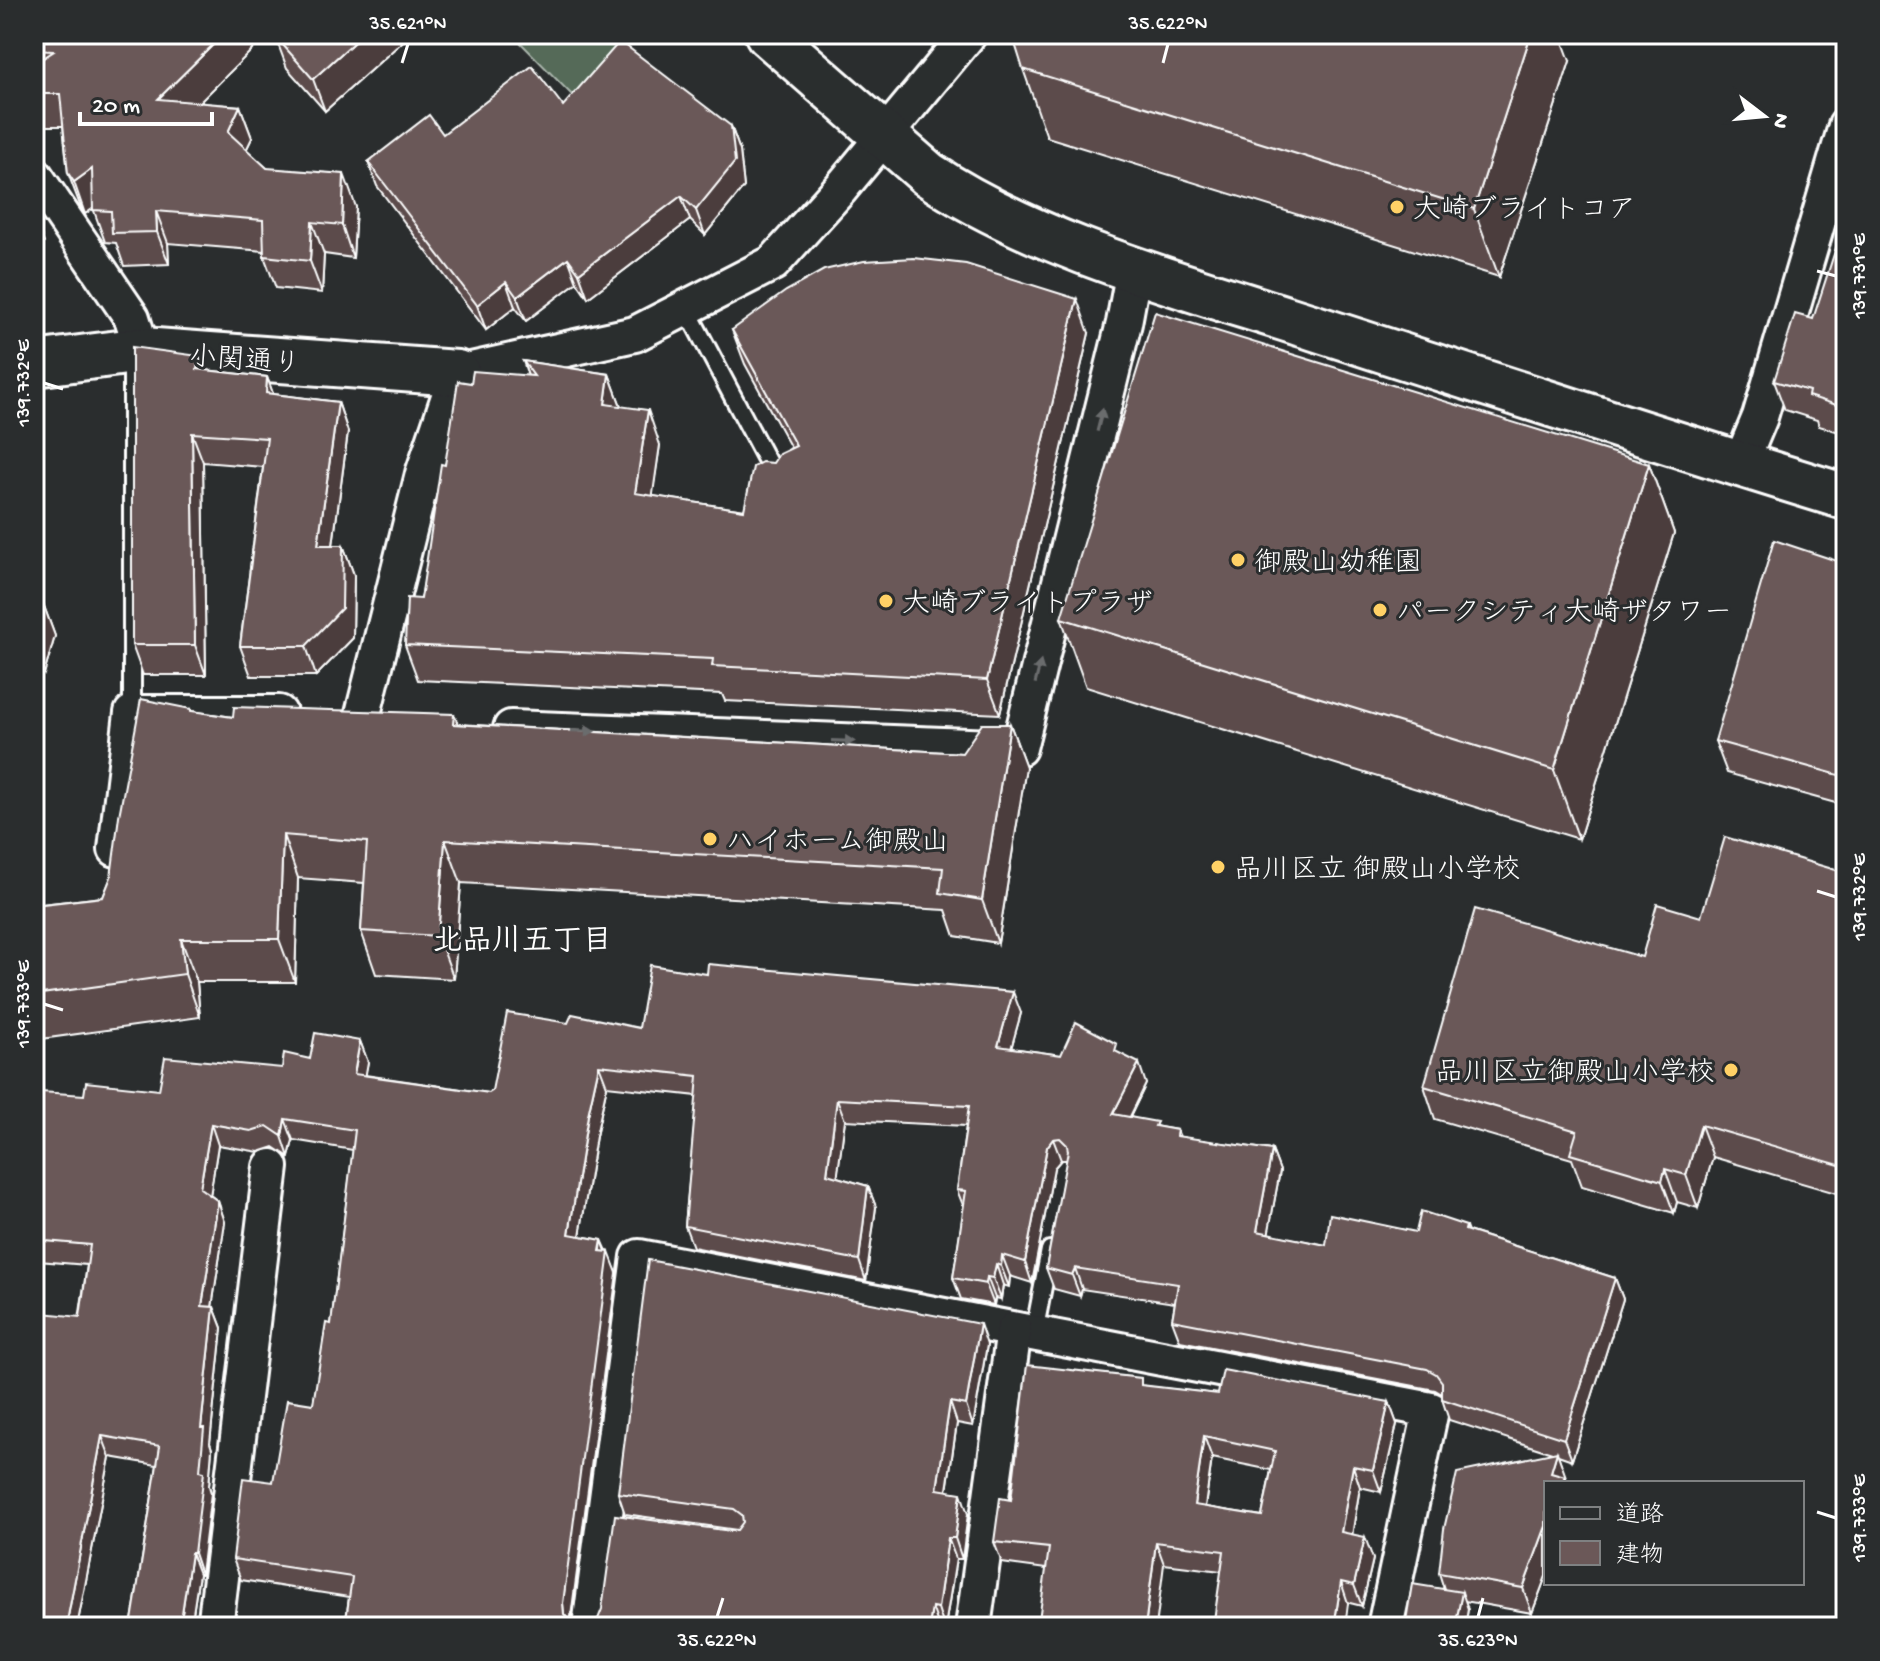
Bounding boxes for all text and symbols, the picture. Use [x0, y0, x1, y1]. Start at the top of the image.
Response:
text: 35.621°N [368, 14, 447, 37]
text: 35.622°N [1128, 14, 1207, 37]
scale bar [80, 76, 212, 126]
north arrow [1724, 76, 1804, 156]
text: 20 m [92, 93, 140, 122]
text: N [1765, 110, 1794, 131]
place label: 大崎ブライトコア [1413, 194, 1636, 228]
marker: 大崎ブライトコア [1388, 198, 1406, 216]
text: 139.731°E [1850, 232, 1873, 320]
text: 139.732°E [14, 338, 37, 427]
street label: 小関通り [188, 342, 302, 383]
one-way arrow [1095, 407, 1107, 432]
place label: 御殿山幼稚園 [1254, 547, 1422, 581]
marker: 御殿山幼稚園 [1229, 551, 1247, 569]
place label: 大崎ブライトプラザ [902, 588, 1153, 622]
marker: 大崎ブライトプラザ [877, 592, 895, 610]
place label: パークシティ大崎ザタワー [1396, 597, 1732, 631]
marker: パークシティ大崎ザタワー [1371, 601, 1389, 619]
one-way arrow [1032, 660, 1044, 685]
one-way arrow [571, 724, 596, 737]
one-way arrow [831, 735, 856, 748]
place label: ハイホーム御殿山 [726, 827, 949, 860]
marker: ハイホーム御殿山 [701, 830, 719, 848]
text: 139.732°E [1850, 852, 1873, 941]
place label: 品川区立 御殿山小学校 [1234, 854, 1521, 888]
marker: 品川区立 御殿山小学校 [1209, 858, 1227, 876]
district label: 北品川五丁目 [432, 924, 612, 961]
text: 139.733°E [14, 959, 37, 1049]
place label: 品川区立御殿山小学校 [1435, 1057, 1715, 1091]
marker: 品川区立御殿山小学校 [1722, 1061, 1740, 1079]
text: 139.733°E [1850, 1473, 1873, 1563]
legend [1544, 1481, 1804, 1585]
text: 道路 [1616, 1501, 1664, 1531]
text: 建物 [1616, 1541, 1664, 1571]
text: 35.622°N [677, 1631, 756, 1654]
text: 35.623°N [1437, 1631, 1518, 1654]

